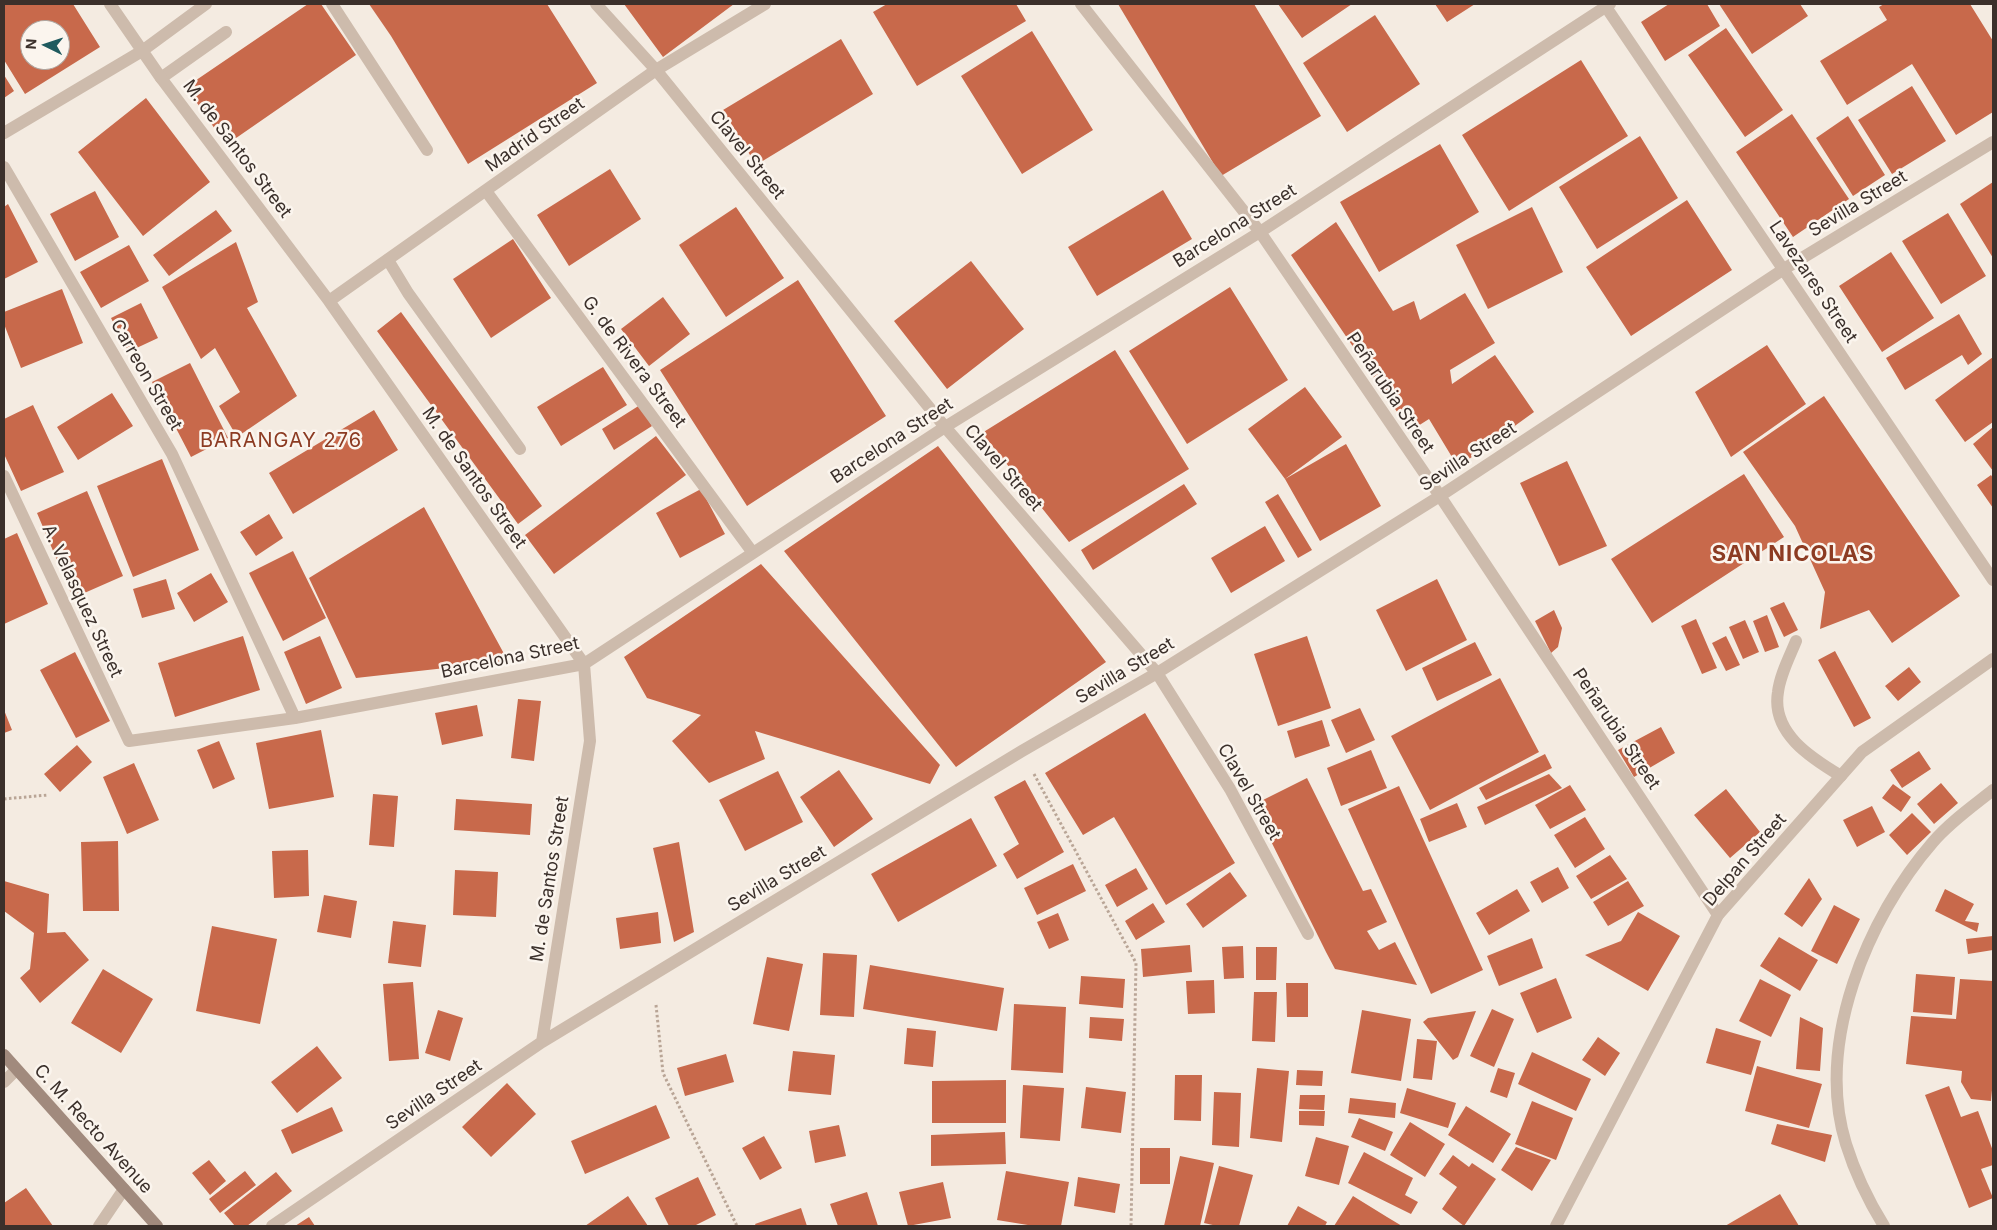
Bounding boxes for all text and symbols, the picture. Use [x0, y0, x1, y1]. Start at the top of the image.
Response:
north arrow [20, 20, 70, 70]
text: N [22, 38, 39, 50]
street label: M. de Santos Street [178, 76, 296, 222]
street label: Madrid Street [481, 93, 589, 177]
street label: Clavel Street [705, 106, 789, 204]
street label: Sevilla Street [1805, 166, 1911, 242]
street label: Barcelona Street [1170, 180, 1300, 272]
street label: Lavezares Street [1764, 217, 1862, 347]
street label: G. de Rivera Street [577, 292, 691, 432]
street label: Carreon Street [106, 316, 186, 434]
street label: Peñarubia Street [1342, 328, 1438, 458]
street label: Barcelona Street [827, 394, 957, 488]
street label: M. de Santos Street [417, 403, 531, 553]
street label: Sevilla Street [1416, 418, 1520, 496]
street label: Clavel Street [959, 420, 1047, 516]
district label: BARANGAY 276 [198, 429, 364, 453]
street label: A. Velasquez Street [37, 521, 127, 681]
district label: SAN NICOLAS [1710, 541, 1876, 567]
street label: Barcelona Street [439, 633, 581, 683]
street label: Sevilla Street [1072, 633, 1178, 709]
street label: Peñarubia Street [1568, 664, 1664, 794]
street label: Clavel Street [1213, 740, 1285, 844]
street label: M. de Santos Street [526, 795, 574, 963]
street label: Delpan Street [1699, 809, 1791, 911]
street label: Sevilla Street [724, 841, 830, 917]
street label: Sevilla Street [382, 1055, 486, 1135]
street label: C. M. Recto Avenue [29, 1060, 157, 1198]

